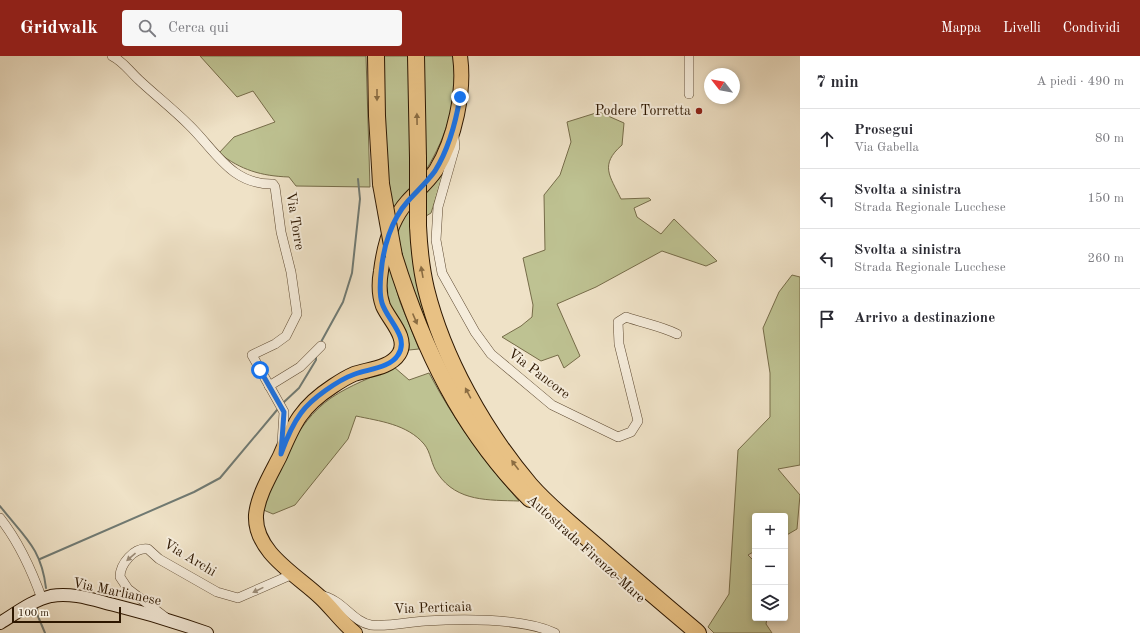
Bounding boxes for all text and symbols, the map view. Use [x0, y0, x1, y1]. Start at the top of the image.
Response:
search box [122, 10, 402, 46]
icon: search [136, 17, 158, 39]
text: Gridwalk [20, 19, 98, 38]
text: Cerca qui [168, 21, 229, 36]
text: Mappa [941, 21, 981, 35]
text: Livelli [1003, 21, 1041, 35]
text: Condividi [1063, 21, 1120, 35]
north arrow [704, 68, 740, 104]
text: 7 min [816, 74, 859, 91]
text: A piedi · 490 m [1036, 75, 1124, 88]
route end [451, 88, 469, 106]
one-way arrow [374, 89, 380, 102]
place label: Podere Torretta [595, 104, 691, 118]
marker: Podere Torretta [694, 106, 704, 116]
one-way arrow [414, 112, 420, 125]
text: Prosegui [854, 123, 913, 138]
icon: ahead [816, 128, 838, 150]
text: 80 m [1095, 132, 1124, 145]
text: Via Gabella [854, 141, 919, 154]
text: Svolta a sinistra [854, 183, 961, 198]
icon: left [816, 188, 838, 210]
street label: Via Torre [283, 191, 307, 251]
text: 150 m [1087, 192, 1124, 205]
text: Strada Regionale Lucchese [854, 201, 1006, 214]
text: Svolta a sinistra [854, 243, 961, 258]
icon: left [816, 248, 838, 270]
text: 260 m [1087, 252, 1124, 265]
text: Strada Regionale Lucchese [854, 261, 1006, 274]
one-way arrow [419, 266, 425, 278]
icon: arrive [816, 308, 838, 330]
text: Arrivo a destinazione [854, 311, 995, 326]
one-way arrow [413, 314, 419, 326]
street label: Via Pancore [505, 346, 573, 402]
route start [251, 361, 269, 379]
one-way arrow [465, 387, 472, 398]
one-way arrow [510, 459, 519, 470]
street label: Autostrada Firenze-Mare [524, 492, 648, 606]
map controls [752, 513, 788, 621]
button: + [752, 513, 788, 549]
street label: Via Archi [161, 537, 219, 579]
button: − [752, 549, 788, 585]
one-way arrow [126, 552, 136, 561]
street label: Via Marlianese [71, 576, 163, 608]
button: layers [752, 585, 788, 621]
one-way arrow [252, 587, 263, 593]
street label: Via Perticaia [394, 600, 472, 616]
scale bar [12, 605, 121, 624]
text: 100 m [18, 608, 49, 619]

